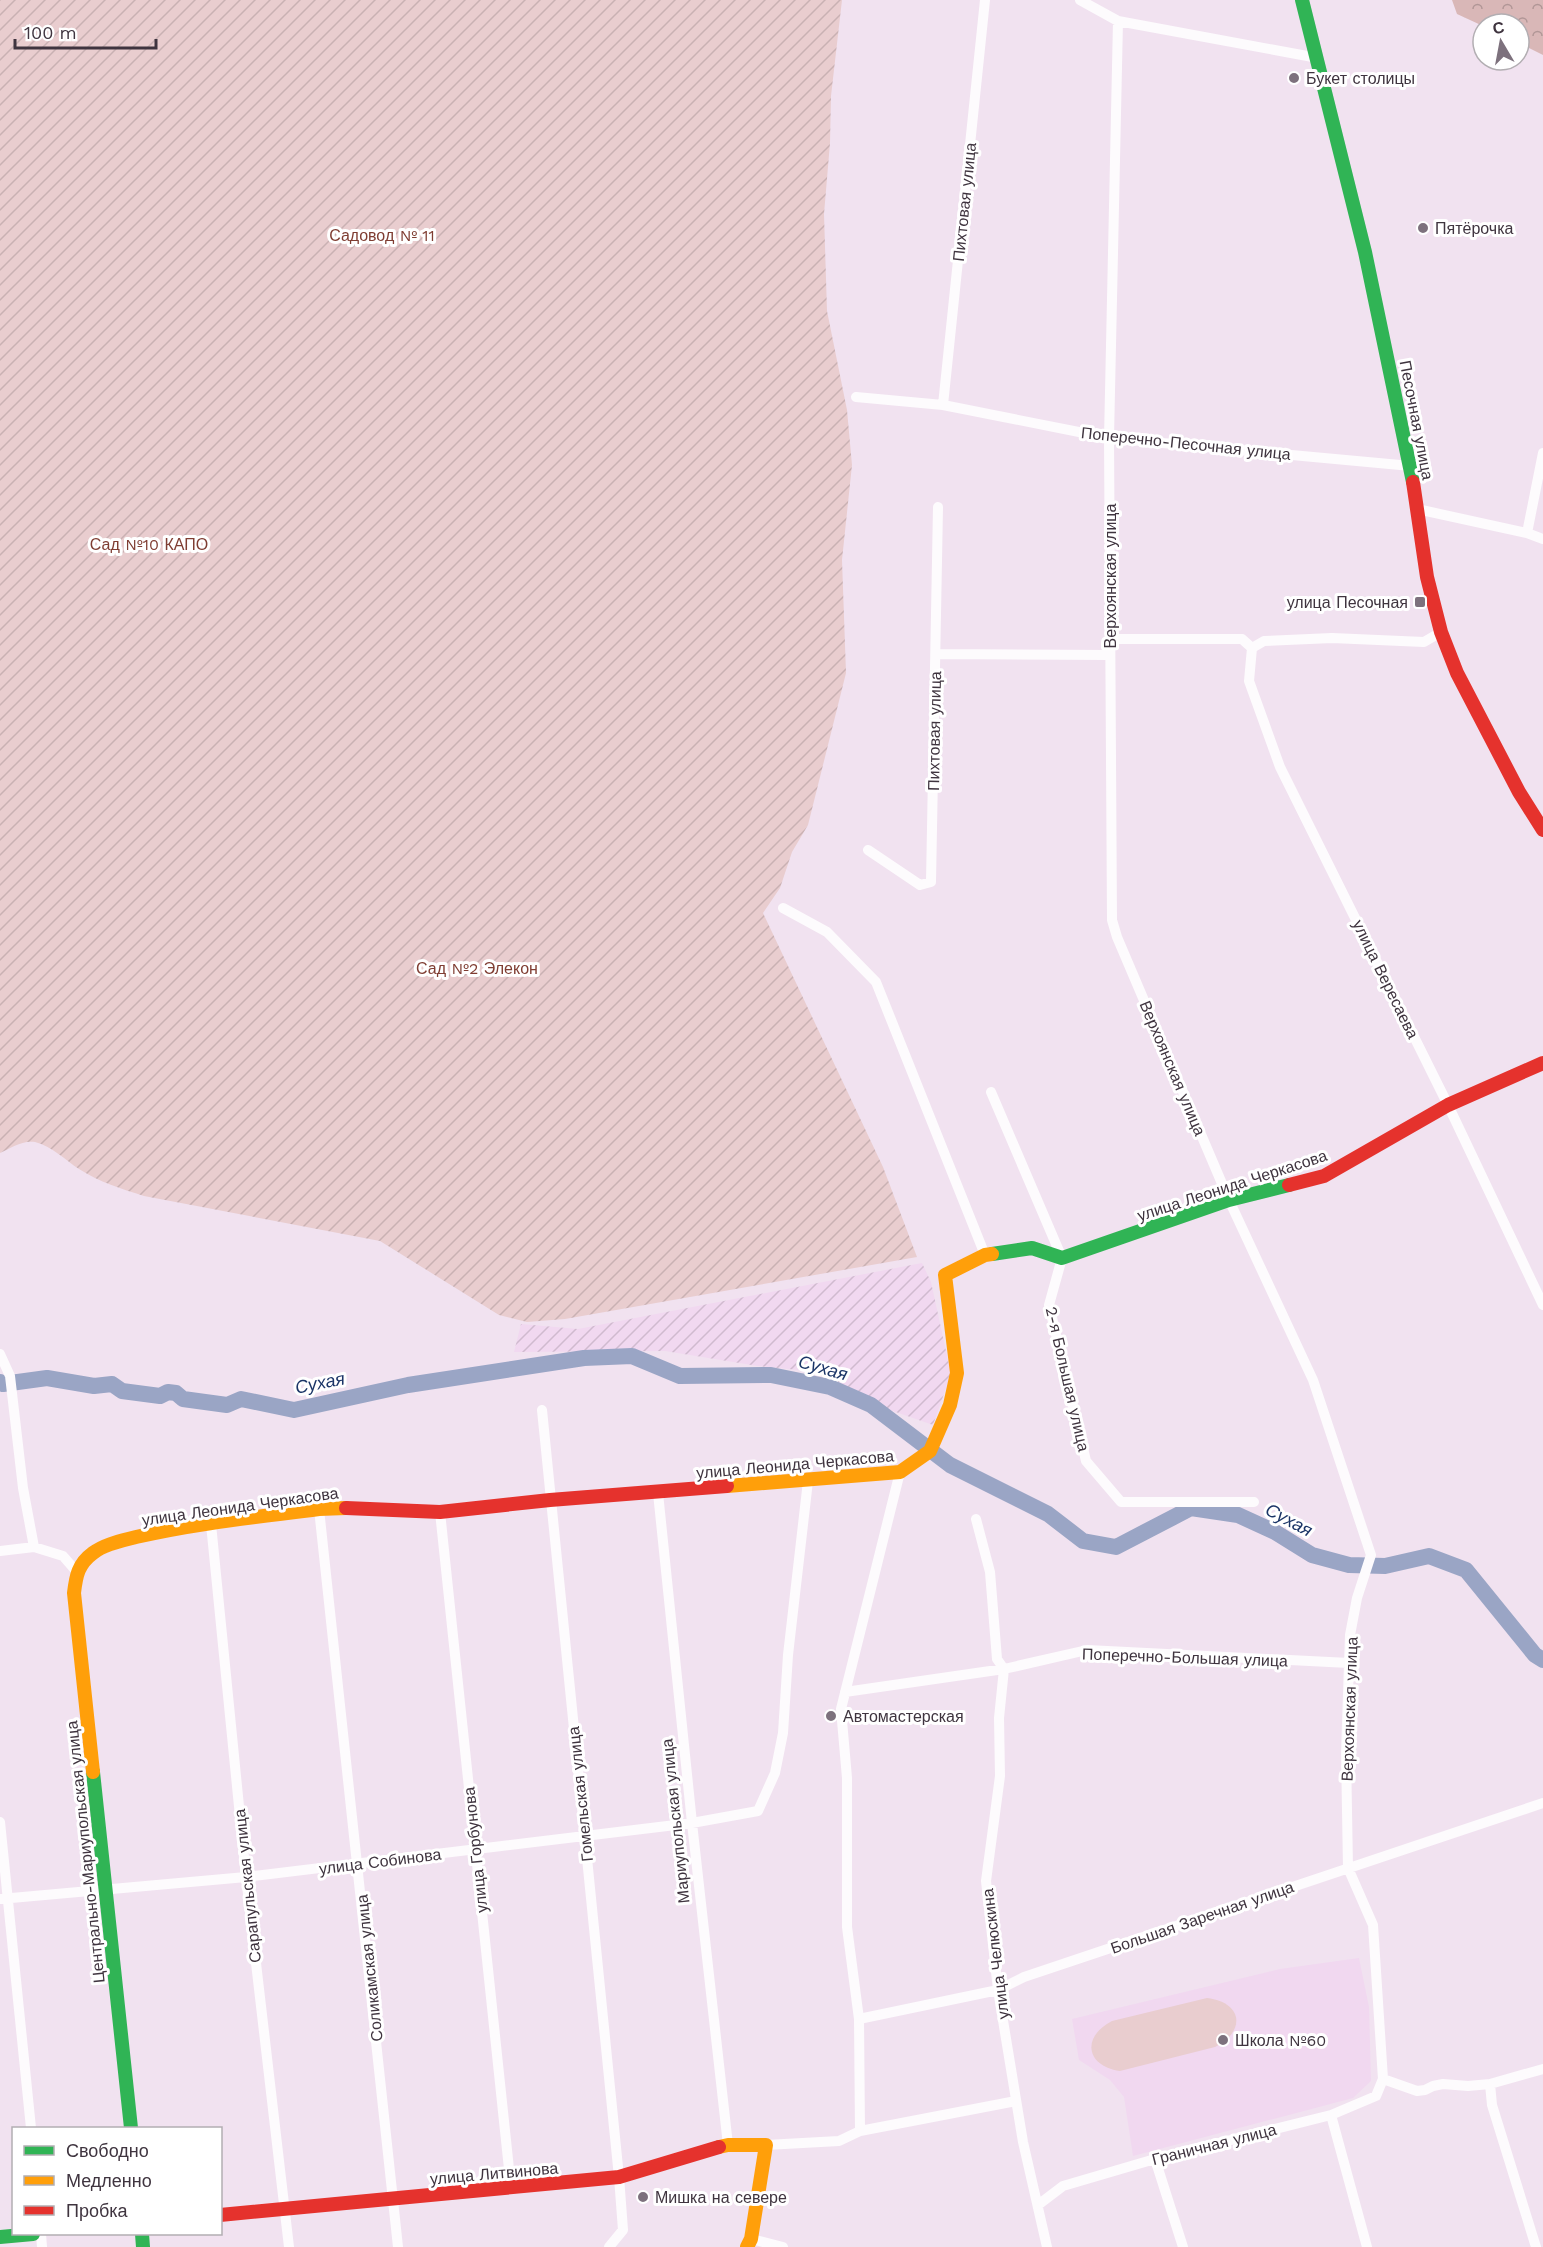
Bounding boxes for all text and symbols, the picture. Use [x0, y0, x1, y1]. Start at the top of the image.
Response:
scale bar [15, 12, 156, 50]
north arrow [1471, 12, 1531, 72]
text: С [1491, 17, 1506, 38]
text: 100 m [24, 22, 77, 43]
place label: Букет столицы [1306, 69, 1415, 88]
marker: Букет столицы [1287, 71, 1301, 85]
street label: Пихтовая улица [949, 141, 980, 263]
place label: Пятёрочка [1435, 219, 1514, 238]
marker: Пятёрочка [1416, 221, 1430, 235]
park label: Садовод № 11 [329, 226, 435, 245]
street label: Песочная улица [1396, 359, 1437, 482]
street label: Поперечно-Песочная улица [1080, 423, 1292, 464]
street label: Верхоянская улица [1101, 503, 1120, 648]
park label: Сад №10 КАПО [90, 535, 208, 554]
place label: улица Песочная [1287, 593, 1408, 612]
marker: улица Песочная [1413, 595, 1427, 609]
street label: Пихтовая улица [924, 671, 945, 791]
street label: улица Вересаева [1349, 917, 1423, 1042]
park label: Сад №2 Элекон [416, 959, 538, 978]
street label: Верхоянская улица [1135, 998, 1210, 1139]
street label: улица Леонида Черкасова [1135, 1146, 1329, 1225]
street label: 2-я Большая улица [1042, 1305, 1093, 1453]
water label: Сухая [796, 1351, 851, 1385]
water label: Сухая [293, 1367, 347, 1398]
street label: улица Леонида Черкасова [695, 1446, 895, 1483]
street label: улица Леонида Черкасова [141, 1483, 340, 1530]
water label: Сухая [1262, 1498, 1317, 1541]
street label: Верхоянская улица [1337, 1636, 1362, 1782]
street label: Поперечно-Большая улица [1082, 1644, 1288, 1671]
place label: Автомастерская [843, 1707, 964, 1726]
marker: Автомастерская [824, 1709, 838, 1723]
street label: Центрально-Мариупольская улица [62, 1720, 109, 1984]
street label: Гомельская улица [564, 1725, 597, 1863]
street label: Мариупольская улица [657, 1738, 694, 1904]
street label: улица Горбунова [459, 1786, 492, 1914]
street label: Сарапульская улица [230, 1808, 265, 1964]
street label: улица Собинова [318, 1845, 442, 1878]
street label: Большая Заречная улица [1108, 1877, 1296, 1958]
street label: улица Челюскина [978, 1887, 1013, 2020]
street label: Соликамская улица [352, 1893, 387, 2043]
place label: Школа №60 [1235, 2031, 1326, 2050]
marker: Школа №60 [1216, 2033, 1230, 2047]
street label: Граничная улица [1150, 2120, 1278, 2169]
legend [12, 2127, 222, 2235]
text: Свободно [66, 2140, 149, 2161]
street label: улица Литвинова [429, 2158, 559, 2189]
text: Медленно [66, 2170, 152, 2191]
place label: Мишка на севере [655, 2188, 787, 2207]
marker: Мишка на севере [636, 2190, 650, 2204]
text: Пробка [66, 2200, 129, 2221]

